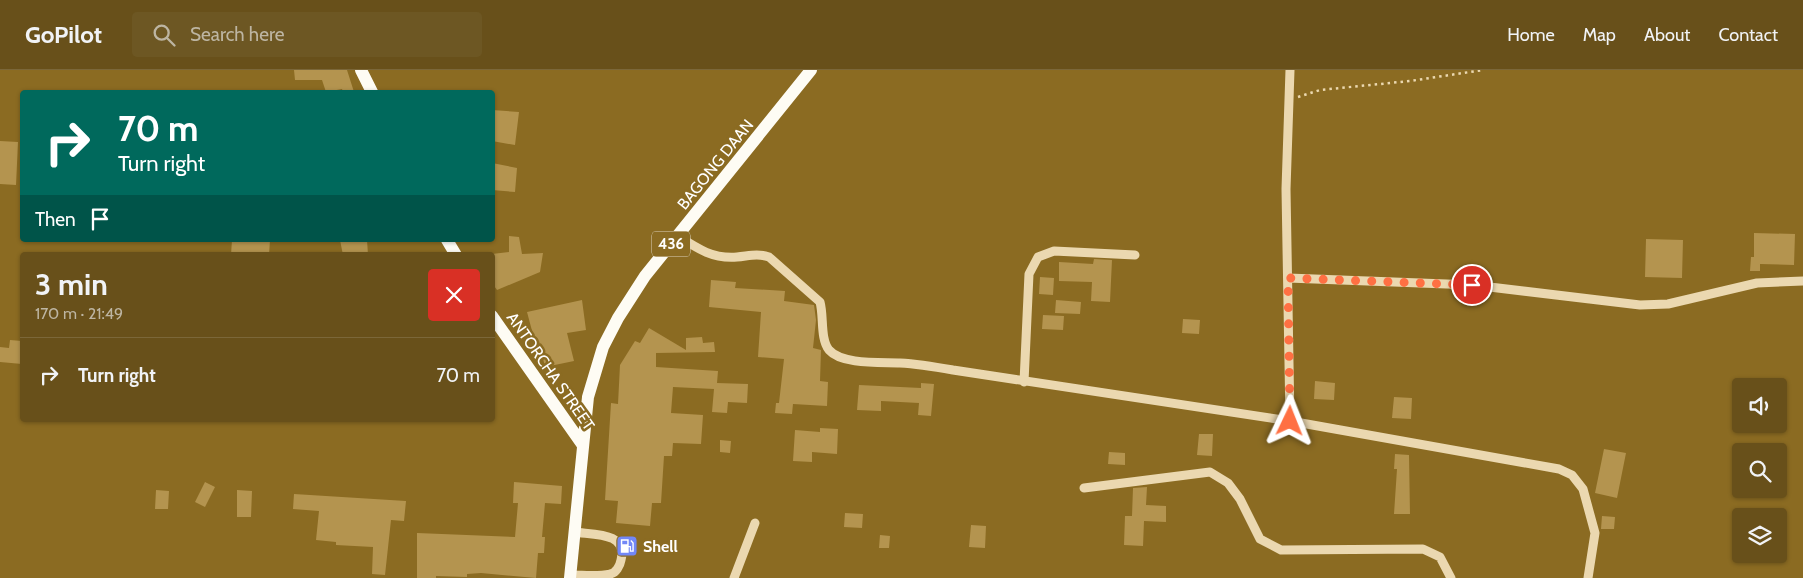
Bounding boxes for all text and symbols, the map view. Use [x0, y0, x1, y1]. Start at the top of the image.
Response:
search box [132, 12, 482, 57]
text: GoPilot [25, 20, 102, 49]
icon: search [150, 21, 178, 49]
text: Search here [190, 23, 284, 46]
text: Home [1507, 24, 1555, 46]
text: Map [1583, 24, 1616, 46]
text: About [1644, 24, 1690, 46]
text: Contact [1718, 24, 1778, 46]
text: 70 m [118, 107, 199, 150]
icon: right [35, 110, 100, 175]
street label: BAGONG DAAN [673, 115, 757, 213]
text: Turn right [118, 150, 205, 177]
icon: arrive [86, 205, 114, 233]
text: Then [35, 208, 76, 231]
road number: 436 [652, 232, 690, 256]
pin [1451, 264, 1493, 306]
text: 3 min [35, 266, 108, 303]
button: close [428, 269, 480, 321]
icon: arrive [1458, 271, 1486, 299]
text: 170 m · 21:49 [35, 304, 123, 323]
street label: ANTORCHA STREET [503, 309, 599, 434]
icon: right [35, 361, 63, 389]
text: Turn right [78, 364, 156, 387]
text: 70 m [436, 364, 480, 387]
map controls [1732, 378, 1787, 563]
button: sound [1732, 378, 1787, 433]
position arrow [1263, 394, 1315, 446]
button: search [1732, 443, 1787, 498]
button: layers [1732, 508, 1787, 563]
fuel station icon: Shell [615, 534, 639, 558]
place label: Shell [643, 537, 678, 556]

